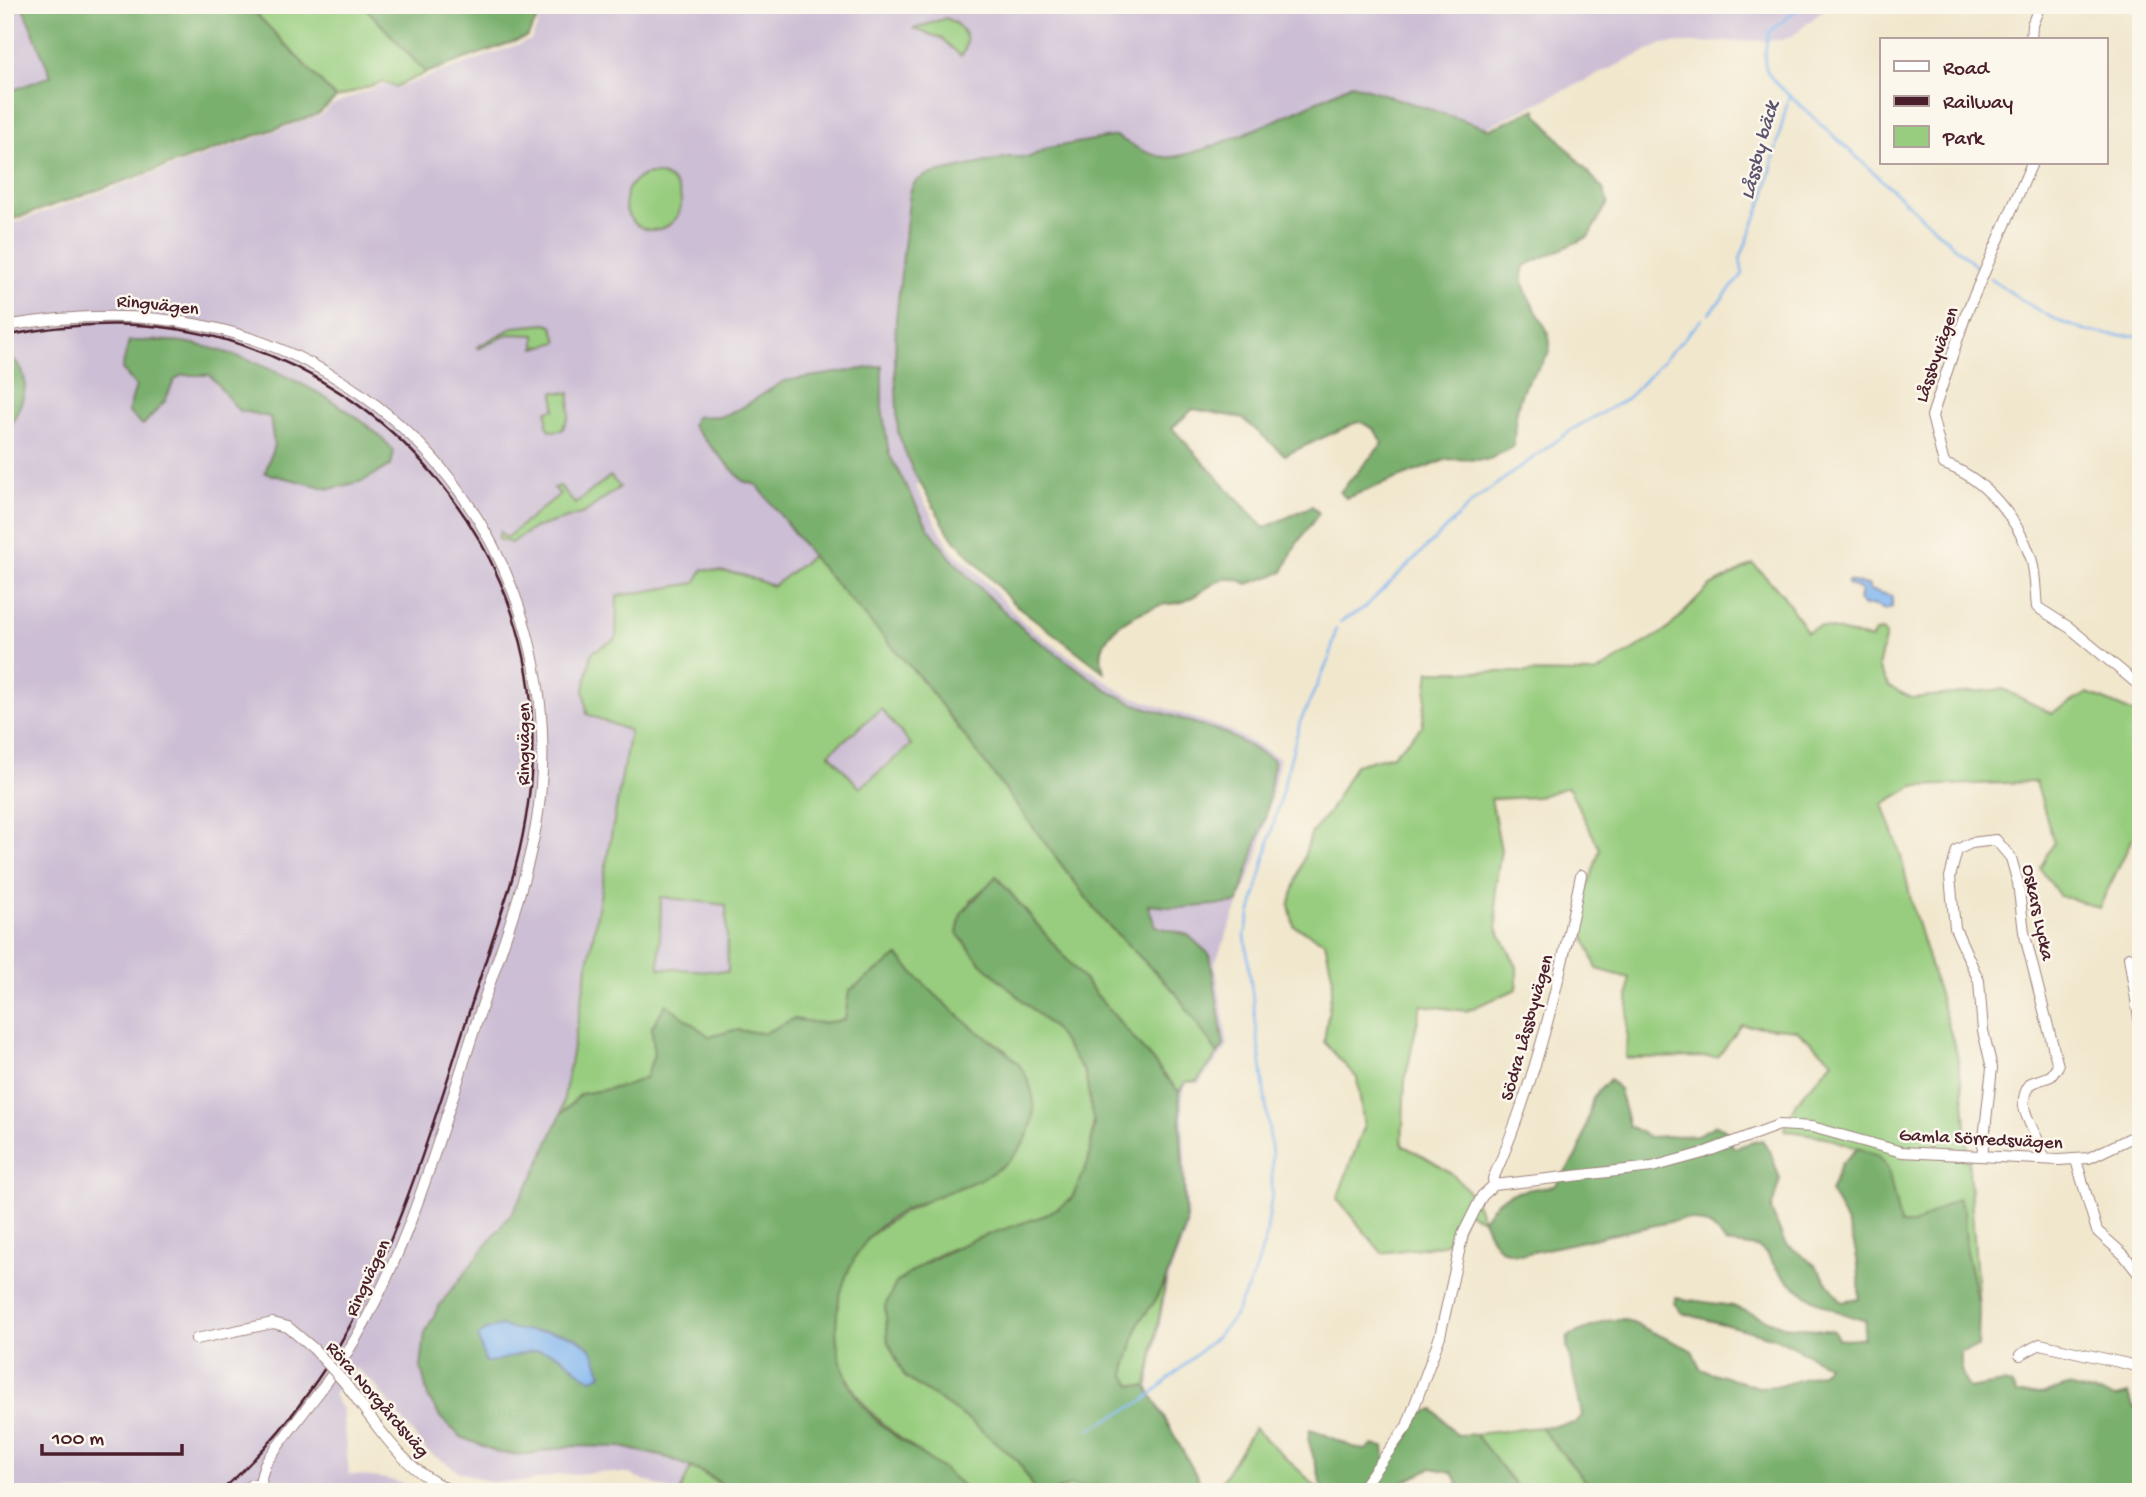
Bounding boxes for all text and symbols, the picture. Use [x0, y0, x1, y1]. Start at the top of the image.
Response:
legend [1880, 38, 2108, 164]
text: Road [1943, 58, 1991, 83]
text: Railway [1943, 92, 2013, 117]
water label: Låssby bäck [1736, 97, 1787, 203]
text: Park [1942, 128, 1986, 153]
street label: Ringvägen [115, 291, 200, 322]
street label: Låssbyvägen [1911, 304, 1965, 406]
street label: Ringvägen [514, 703, 537, 785]
street label: Oskars Lycka [2015, 863, 2058, 964]
street label: Södra Låssbyvägen [1496, 952, 1560, 1104]
street label: Gamla Sörredsvägen [1898, 1125, 2063, 1156]
street label: Ringvägen [341, 1236, 397, 1321]
street label: Röra Norgårdsväg [320, 1337, 433, 1463]
scale bar [42, 1413, 182, 1457]
text: 100 m [51, 1428, 104, 1453]

